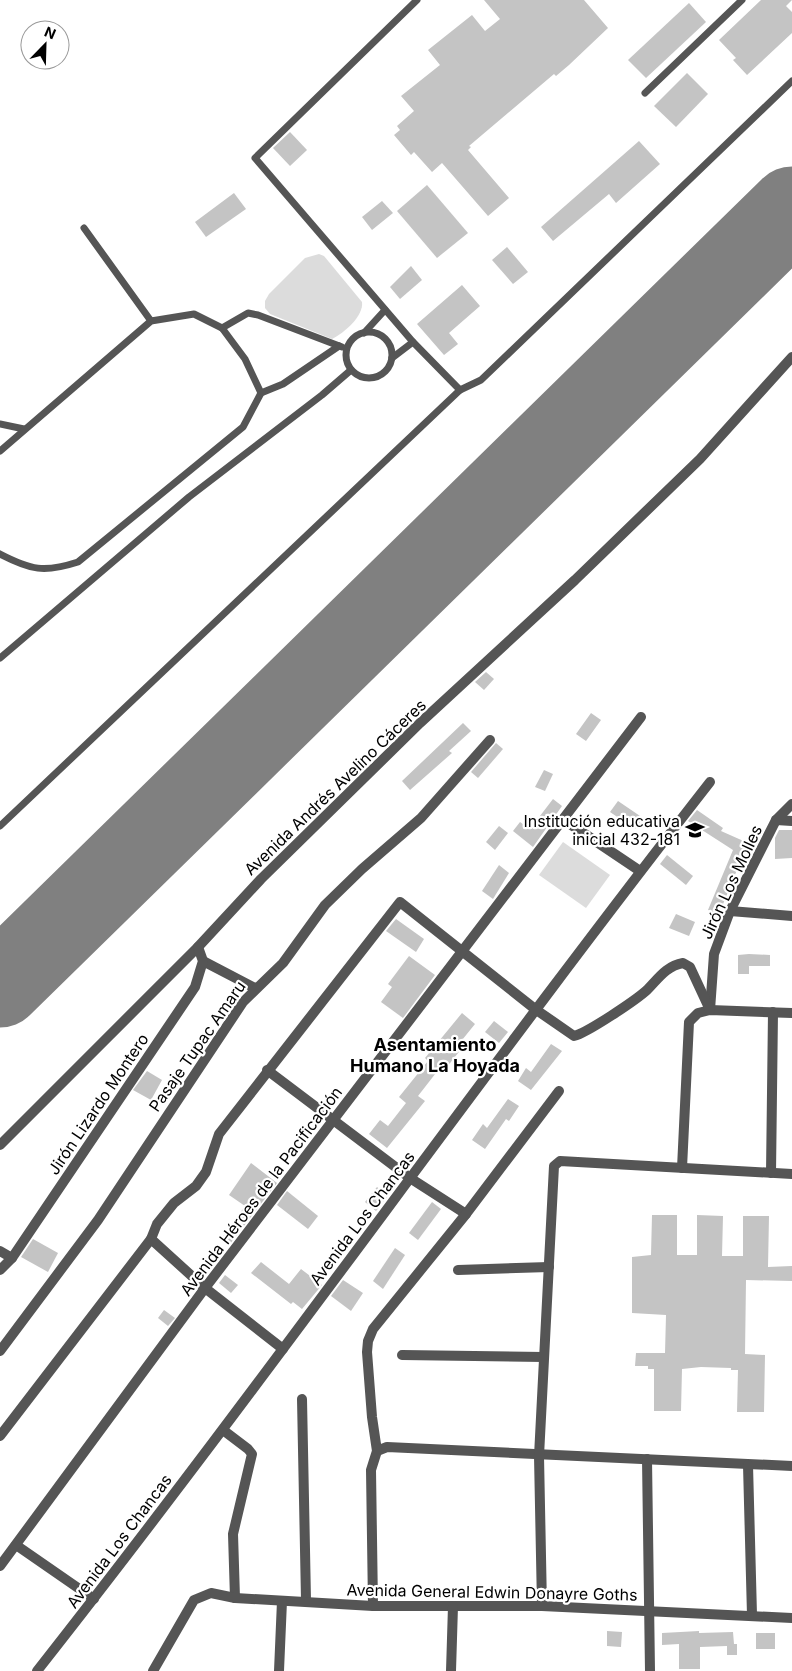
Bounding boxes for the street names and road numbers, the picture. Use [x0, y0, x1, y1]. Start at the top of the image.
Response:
street label: Avenida Andrés Avelino Cáceres [240, 695, 430, 879]
street label: Jirón Los Molles [696, 822, 766, 942]
street label: Pasaje Tupac Amaru [144, 977, 250, 1115]
street label: Jirón Lizardo Montero [43, 1030, 153, 1178]
street label: Avenida Héroes de la Pacificación [176, 1082, 346, 1300]
street label: Avenida Los Chancas [305, 1147, 419, 1289]
street label: Avenida Los Chancas [62, 1470, 176, 1612]
street label: Avenida General Edwin Donayre Goths [346, 1579, 638, 1605]

